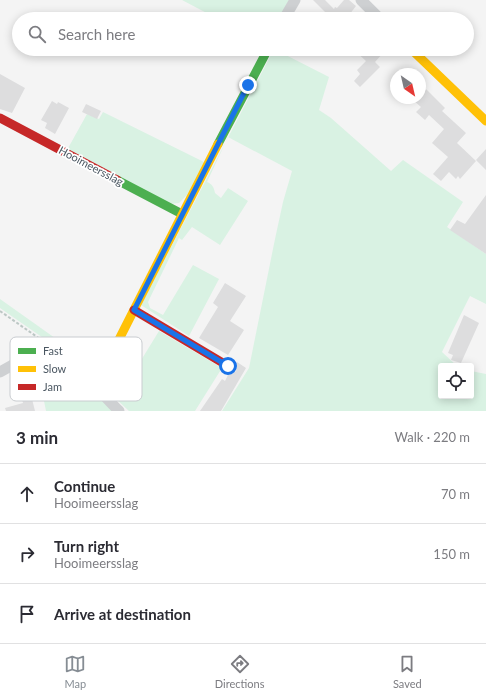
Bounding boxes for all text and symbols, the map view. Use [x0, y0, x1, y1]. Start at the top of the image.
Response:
search box [12, 12, 474, 56]
icon: search [26, 23, 48, 45]
text: Search here [58, 25, 135, 43]
north arrow [390, 68, 426, 104]
route end [239, 76, 257, 94]
street label: Hooimeersslag [57, 143, 126, 188]
legend [10, 337, 142, 401]
text: Fast [43, 344, 63, 357]
route start [219, 357, 237, 375]
text: Slow [43, 362, 67, 375]
map controls [438, 363, 474, 399]
button: locate [438, 363, 474, 399]
text: Jam [43, 380, 62, 393]
text: 3 min [16, 427, 58, 448]
text: Walk · 220 m [394, 429, 470, 445]
text: Continue [54, 477, 115, 495]
icon: ahead [16, 483, 38, 505]
text: 70 m [441, 486, 470, 502]
text: Hooimeersslag [54, 495, 138, 511]
text: Turn right [54, 537, 119, 555]
icon: right [16, 543, 38, 565]
text: 150 m [433, 546, 470, 562]
text: Hooimeersslag [54, 555, 138, 571]
icon: arrive [16, 603, 38, 625]
text: Arrive at destination [54, 605, 191, 623]
tab: Map [64, 653, 86, 690]
tab: Directions [215, 653, 264, 690]
tab: Saved [393, 653, 422, 690]

